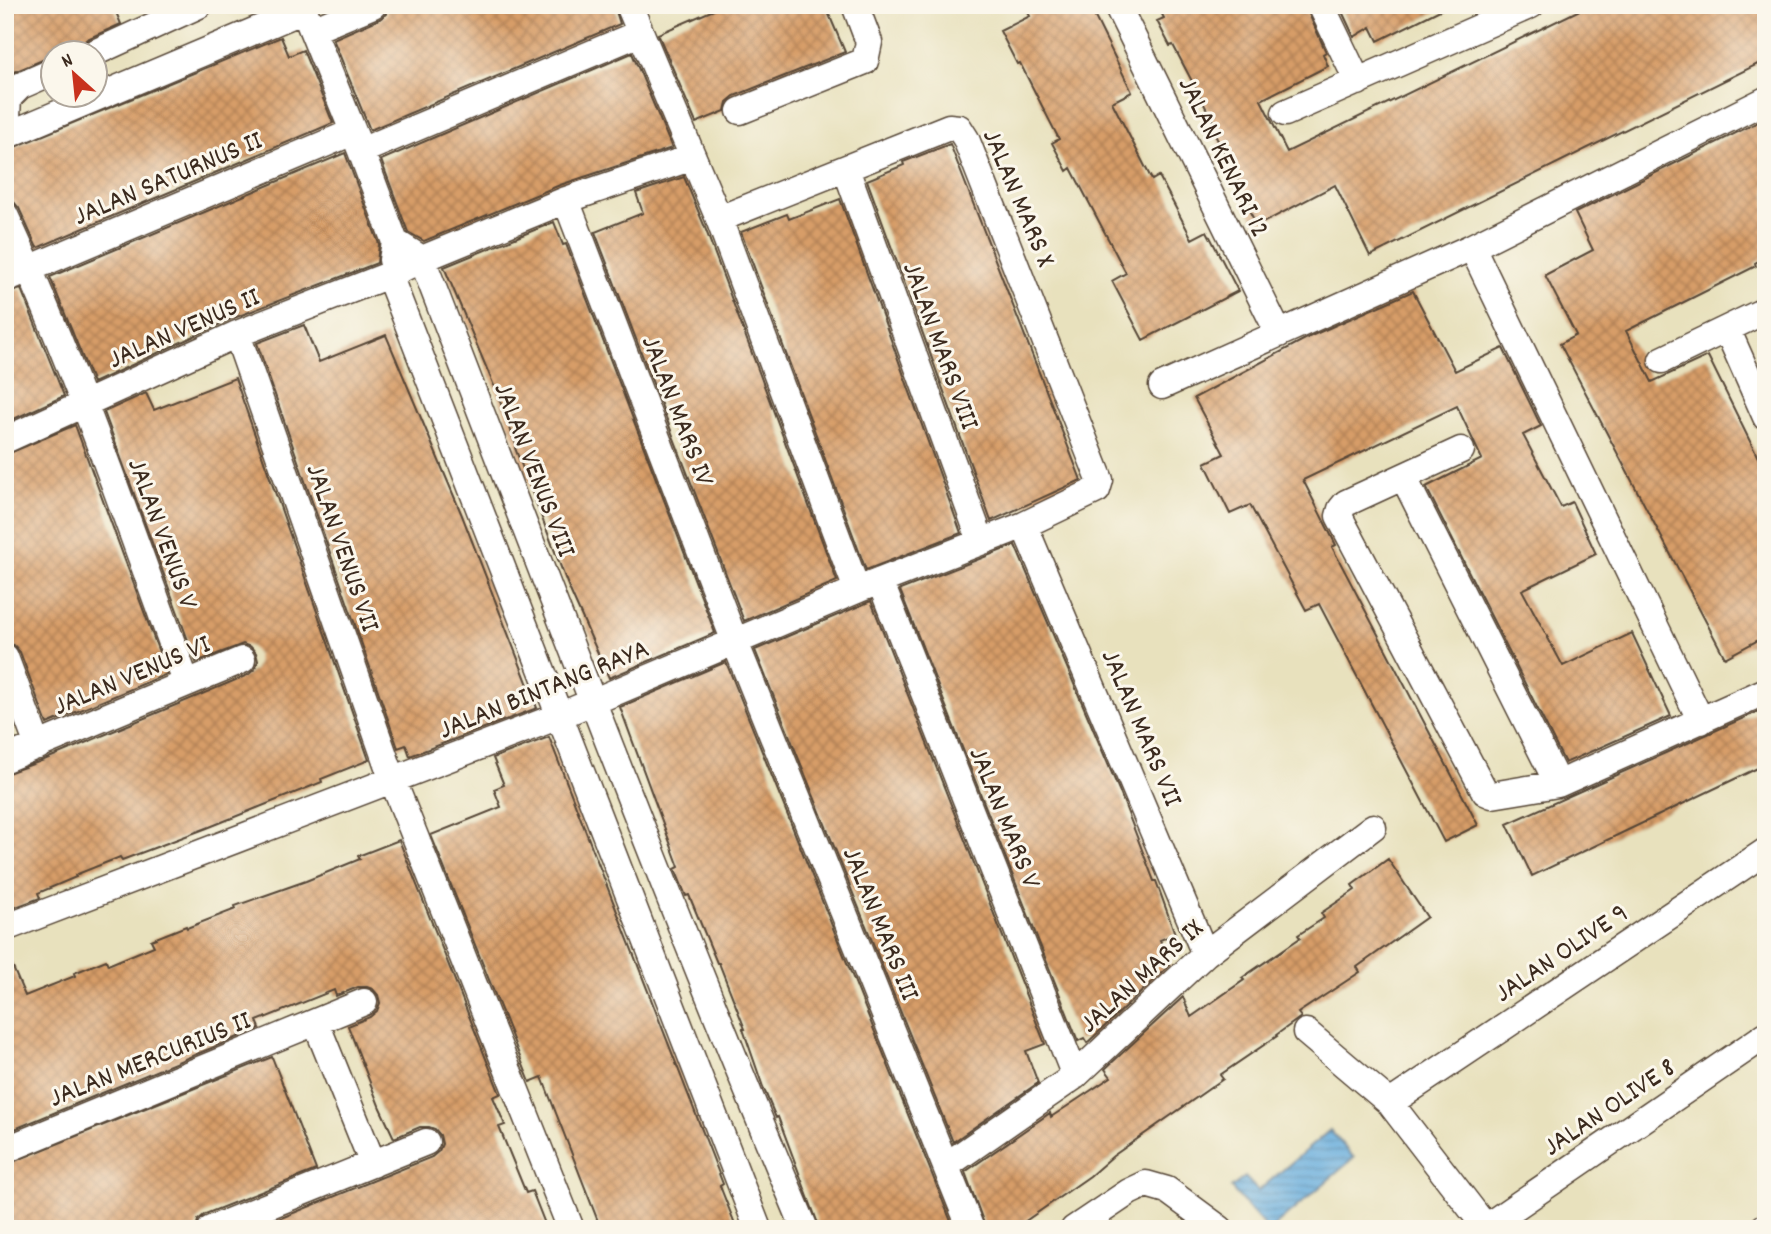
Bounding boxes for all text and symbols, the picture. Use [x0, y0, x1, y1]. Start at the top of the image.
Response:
north arrow [38, 38, 108, 108]
text: N [58, 48, 78, 76]
street label: JALAN KENARI 12 [1165, 71, 1278, 245]
street label: JALAN SATURNUS II [68, 123, 270, 238]
street label: JALAN MARS X [969, 124, 1063, 274]
street label: JALAN MARS VIII [889, 257, 987, 437]
street label: JALAN VENUS II [103, 279, 267, 382]
street label: JALAN MARS IV [628, 331, 723, 494]
street label: JALAN VENUS VIII [481, 378, 584, 564]
street label: JALAN VENUS V [114, 454, 206, 616]
street label: JALAN VENUS VII [293, 459, 388, 638]
street label: JALAN VENUS VI [48, 626, 218, 729]
street label: JALAN BINTANG RAYA [434, 631, 656, 752]
street label: JALAN MARS VII [1088, 644, 1191, 814]
street label: JALAN MARS V [956, 742, 1049, 896]
street label: JALAN MARS III [829, 842, 927, 1008]
street label: JALAN OLIVE 9 [1488, 895, 1638, 1015]
street label: JALAN MARS IX [1072, 911, 1214, 1044]
street label: JALAN MERCURIUS II [44, 1003, 258, 1120]
street label: JALAN OLIVE 8 [1536, 1050, 1685, 1168]

